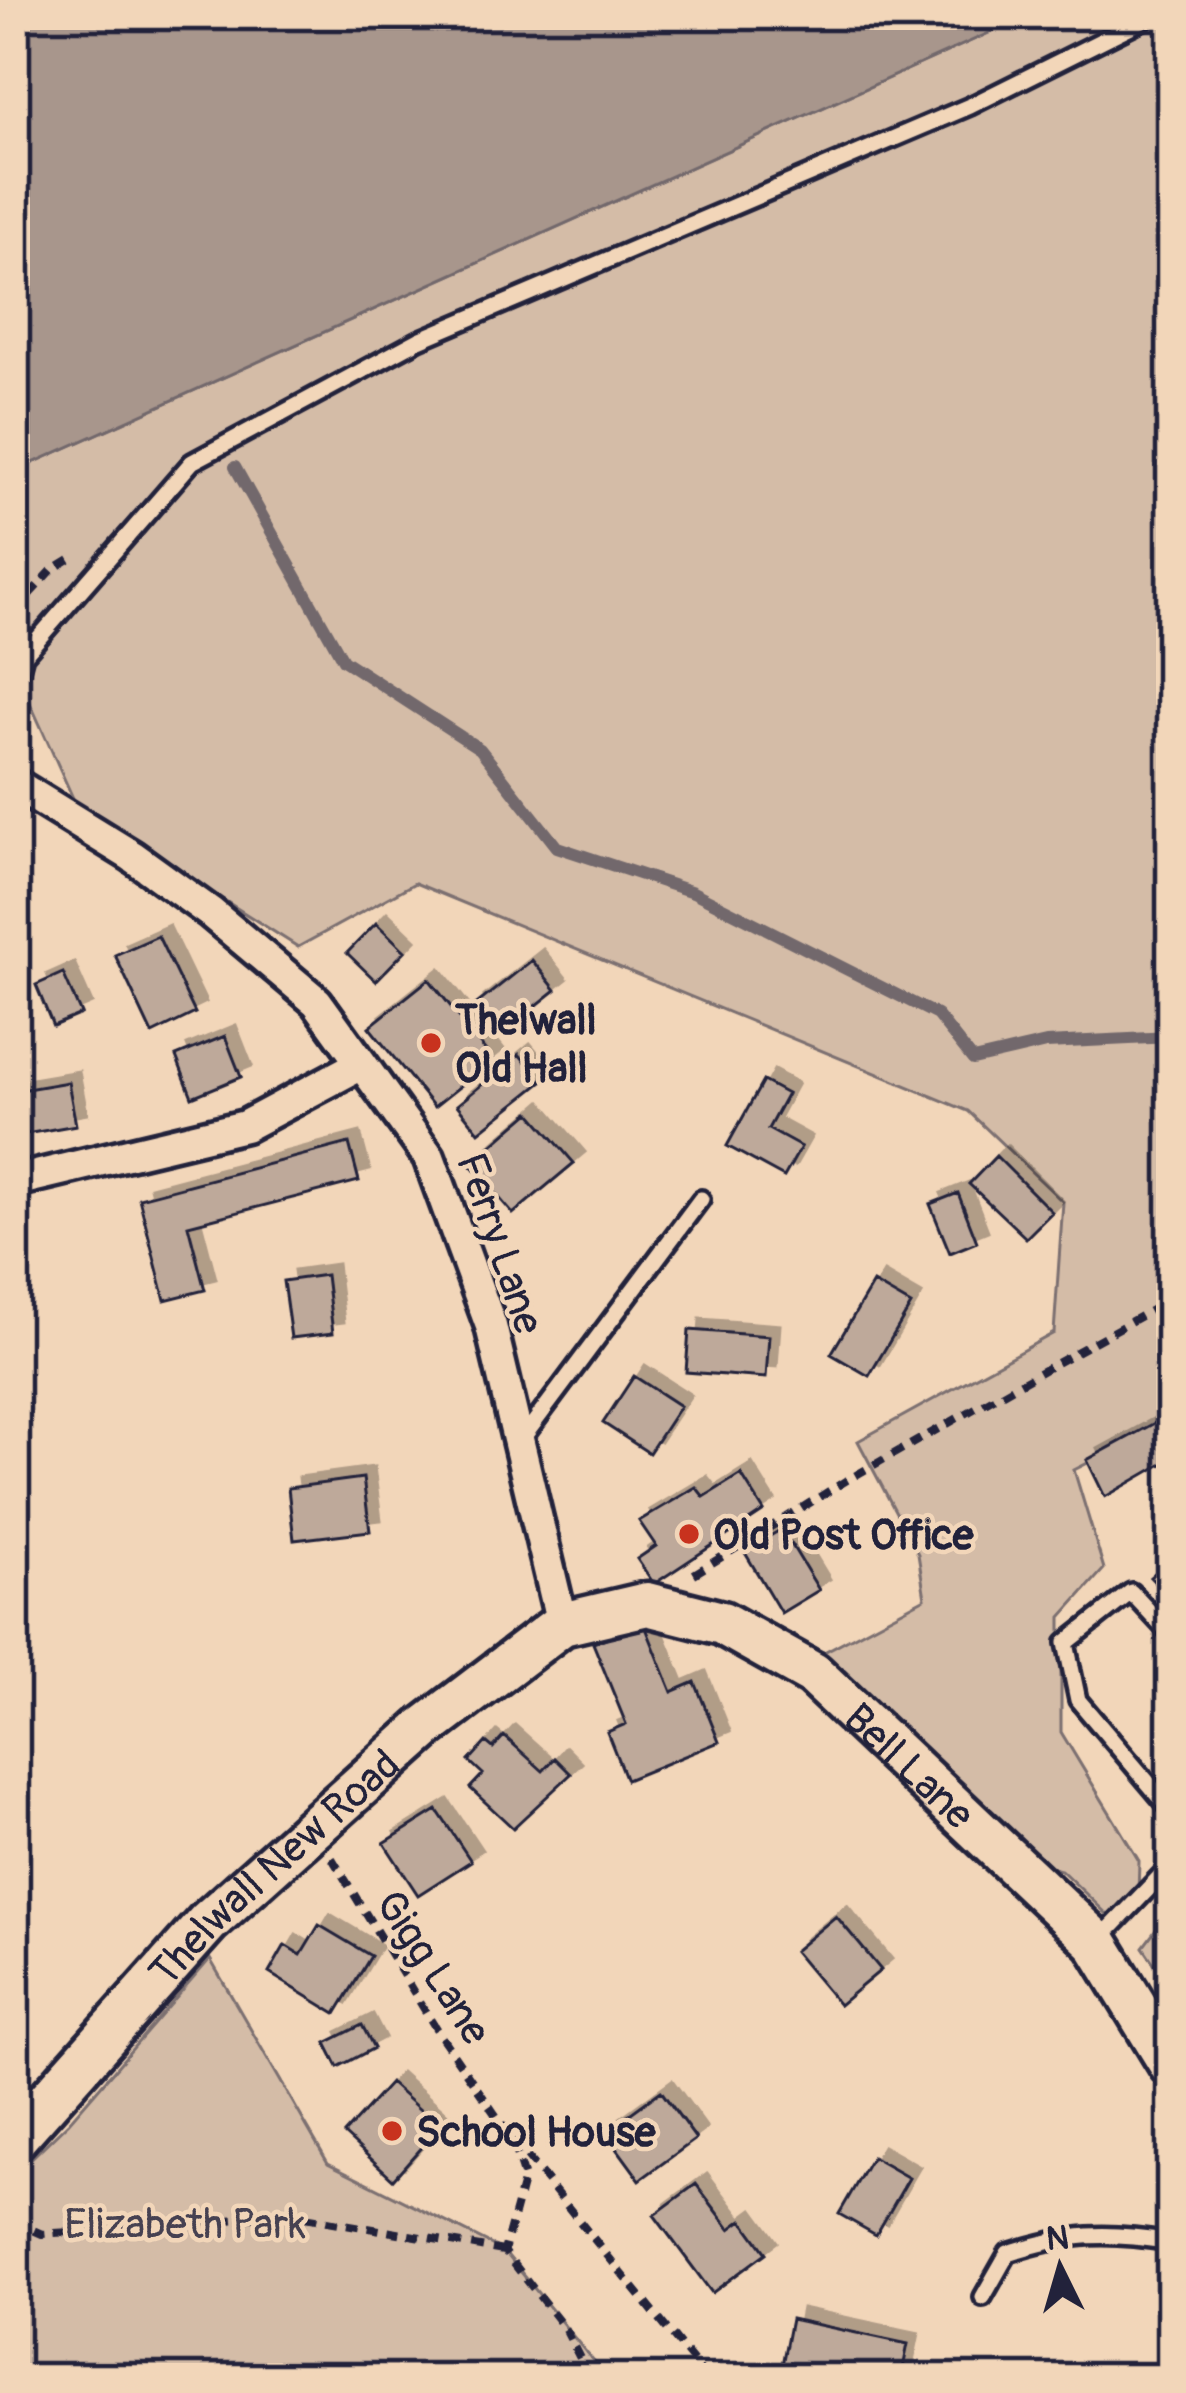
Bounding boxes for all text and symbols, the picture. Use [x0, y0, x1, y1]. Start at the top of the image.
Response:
place label: Thelwall Old Hall [455, 995, 597, 1095]
marker: Thelwall Old Hall [418, 1030, 444, 1056]
street label: Ferry Lane [444, 1146, 554, 1341]
place label: Old Post Office [713, 1510, 975, 1562]
marker: Old Post Office [676, 1521, 702, 1547]
street label: Bell Lane [832, 1693, 985, 1841]
street label: Thelwall New Road [139, 1739, 411, 1998]
street label: Gigg Lane [363, 1881, 501, 2055]
place label: School House [416, 2107, 657, 2159]
marker: School House [379, 2118, 405, 2144]
park label: Elizabeth Park [64, 2199, 306, 2251]
north arrow [1000, 2207, 1120, 2327]
text: N [1045, 2217, 1070, 2260]

